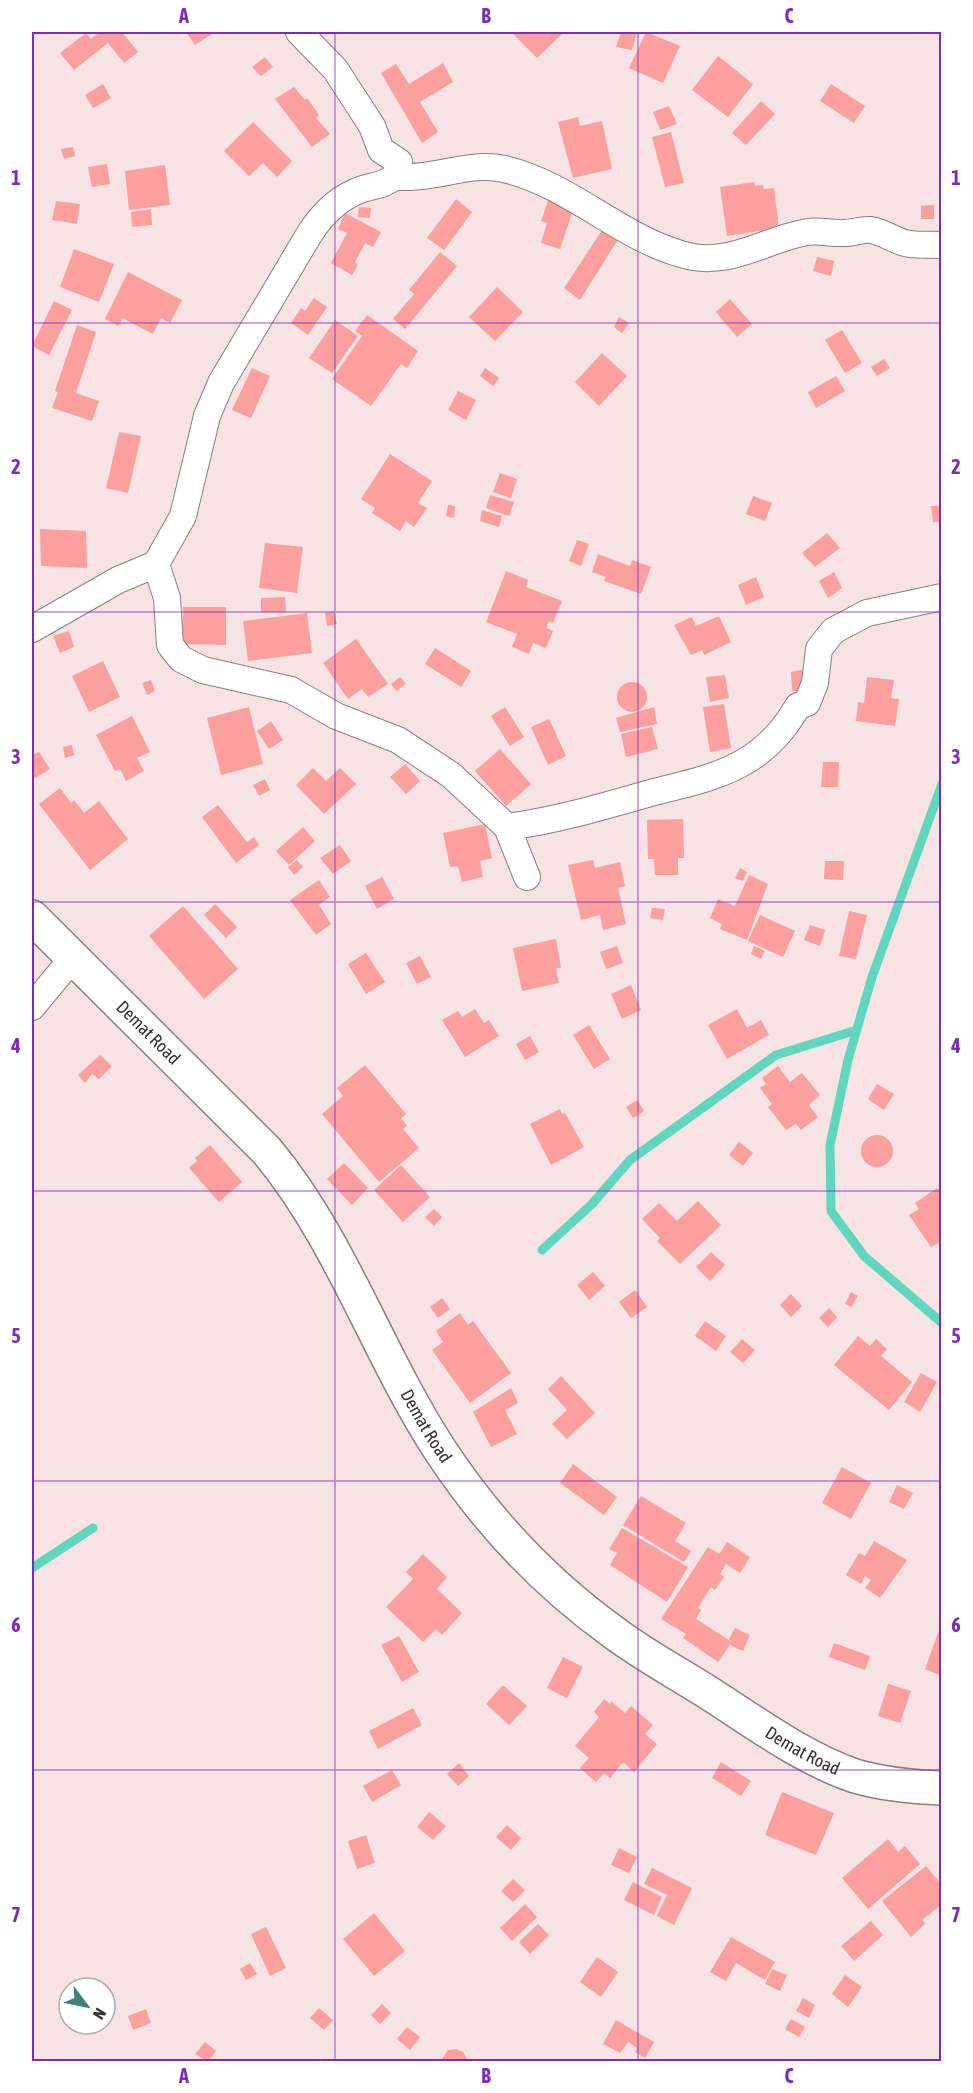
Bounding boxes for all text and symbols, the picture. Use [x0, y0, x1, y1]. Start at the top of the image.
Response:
text: A [178, 4, 189, 27]
text: B [481, 4, 491, 27]
text: C [785, 4, 794, 27]
text: 1 [11, 166, 21, 189]
text: 1 [951, 166, 961, 189]
text: 2 [11, 455, 21, 478]
text: 2 [951, 455, 961, 478]
text: 3 [11, 745, 21, 768]
text: 3 [951, 745, 961, 768]
street label: Demat Road [112, 996, 185, 1069]
text: 4 [10, 1034, 21, 1057]
text: 4 [950, 1034, 961, 1057]
text: 5 [11, 1324, 21, 1347]
text: 5 [951, 1324, 961, 1347]
street label: Demat Road [397, 1386, 456, 1467]
text: 6 [11, 1613, 21, 1636]
text: 6 [951, 1613, 961, 1636]
street label: Demat Road [762, 1722, 843, 1779]
text: 7 [11, 1903, 21, 1926]
text: 7 [951, 1903, 961, 1926]
north arrow [57, 1976, 117, 2036]
text: N [90, 2005, 110, 2023]
text: A [178, 2064, 189, 2087]
text: B [481, 2064, 491, 2087]
text: C [785, 2064, 794, 2087]

